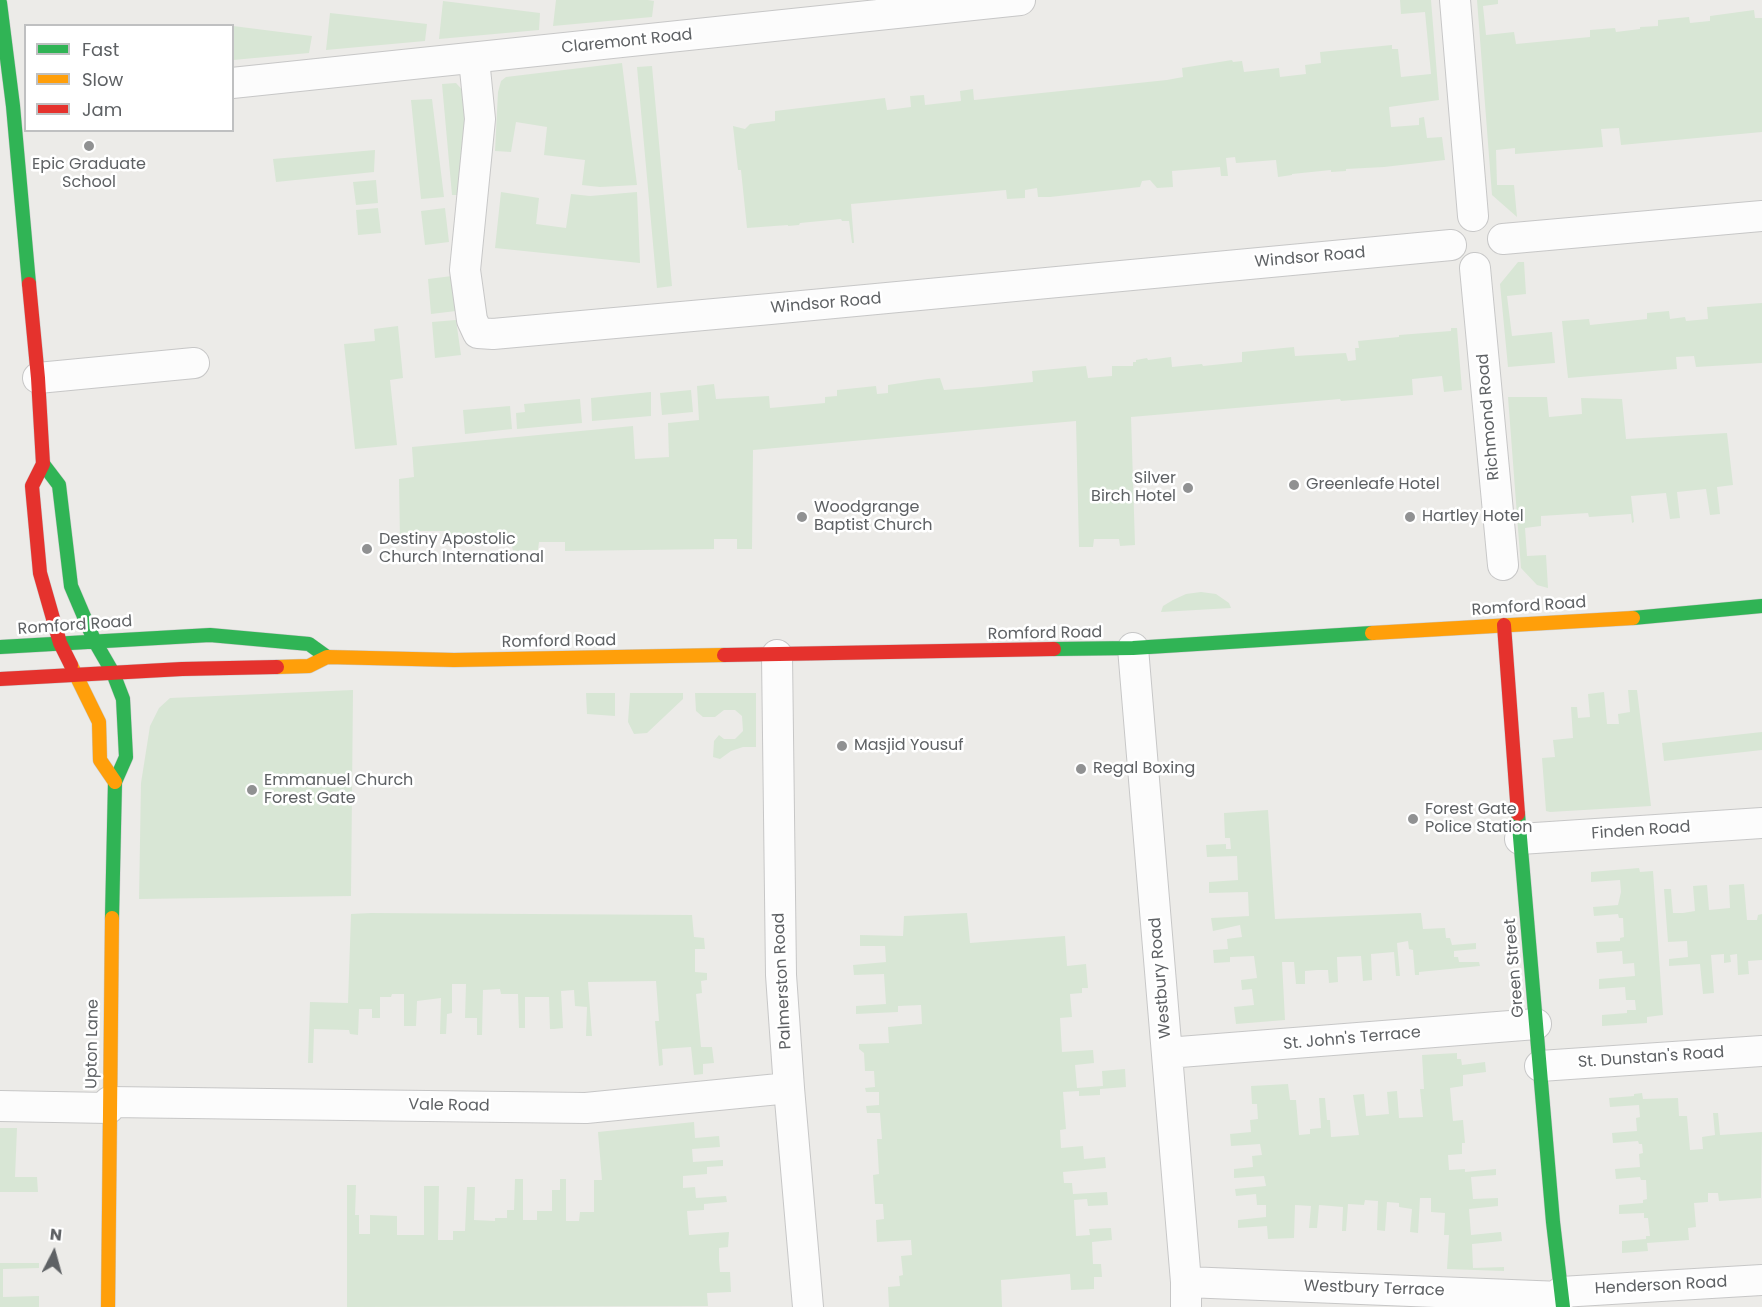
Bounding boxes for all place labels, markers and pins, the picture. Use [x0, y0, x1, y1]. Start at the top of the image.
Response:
marker: Epic Graduate School [82, 139, 96, 153]
place label: Epic Graduate School [32, 155, 146, 193]
place label: Silver Birch Hotel [1091, 469, 1176, 507]
place label: Greenleafe Hotel [1306, 475, 1440, 495]
marker: Greenleafe Hotel [1287, 478, 1301, 492]
marker: Silver Birch Hotel [1181, 481, 1195, 495]
place label: Woodgrange Baptist Church [814, 498, 932, 536]
place label: Hartley Hotel [1422, 507, 1524, 527]
marker: Woodgrange Baptist Church [795, 510, 809, 524]
marker: Hartley Hotel [1403, 510, 1417, 524]
place label: Destiny Apostolic Church International [379, 530, 544, 568]
marker: Destiny Apostolic Church International [360, 542, 374, 556]
place label: Masjid Yousuf [854, 736, 964, 756]
marker: Masjid Yousuf [835, 739, 849, 753]
place label: Regal Boxing [1093, 759, 1195, 779]
marker: Regal Boxing [1074, 762, 1088, 776]
place label: Emmanuel Church Forest Gate [264, 771, 413, 809]
marker: Emmanuel Church Forest Gate [245, 783, 259, 797]
place label: Forest Gate Police Station [1425, 800, 1533, 838]
marker: Forest Gate Police Station [1406, 812, 1420, 826]

